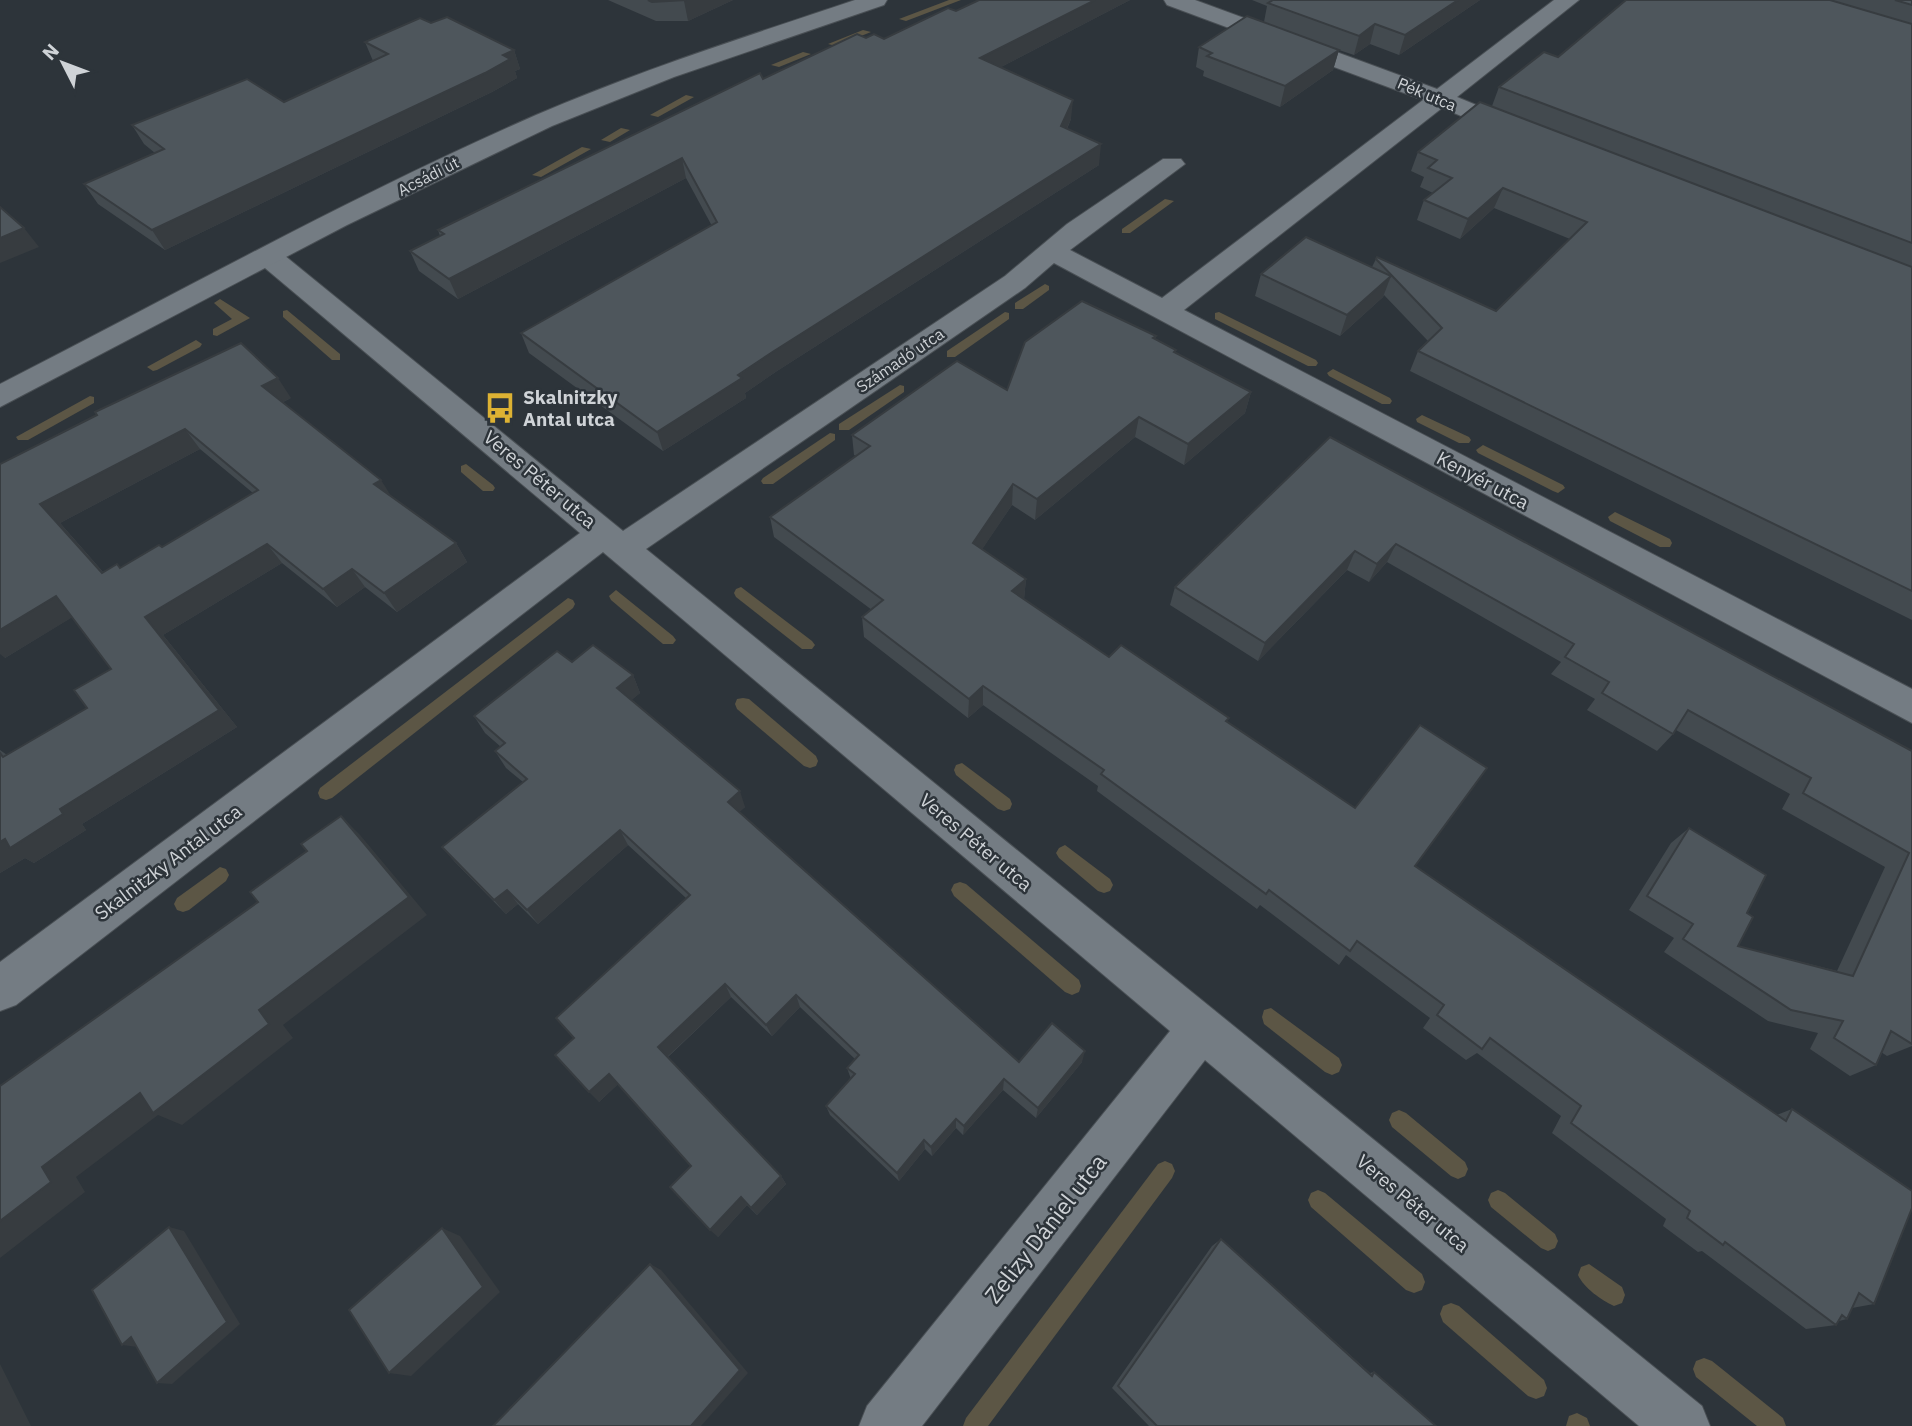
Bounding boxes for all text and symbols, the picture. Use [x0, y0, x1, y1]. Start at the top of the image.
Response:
north arrow [28, 28, 98, 98]
text: N [37, 38, 64, 65]
street label: Pék utca [1395, 73, 1460, 115]
street label: Acsádi út [394, 152, 462, 200]
street label: Számadó utca [853, 323, 948, 397]
place label: Skalnitzky Antal utca [523, 385, 618, 431]
bus stop icon: Skalnitzky Antal utca [483, 391, 517, 425]
street label: Veres Péter utca [479, 425, 601, 533]
street label: Kenyér utca [1433, 446, 1533, 514]
street label: Veres Péter utca [915, 788, 1037, 896]
street label: Skalnitzky Antal utca [90, 799, 246, 925]
street label: Zelizy Dániel utca [977, 1147, 1113, 1309]
street label: Veres Péter utca [1352, 1149, 1474, 1257]

